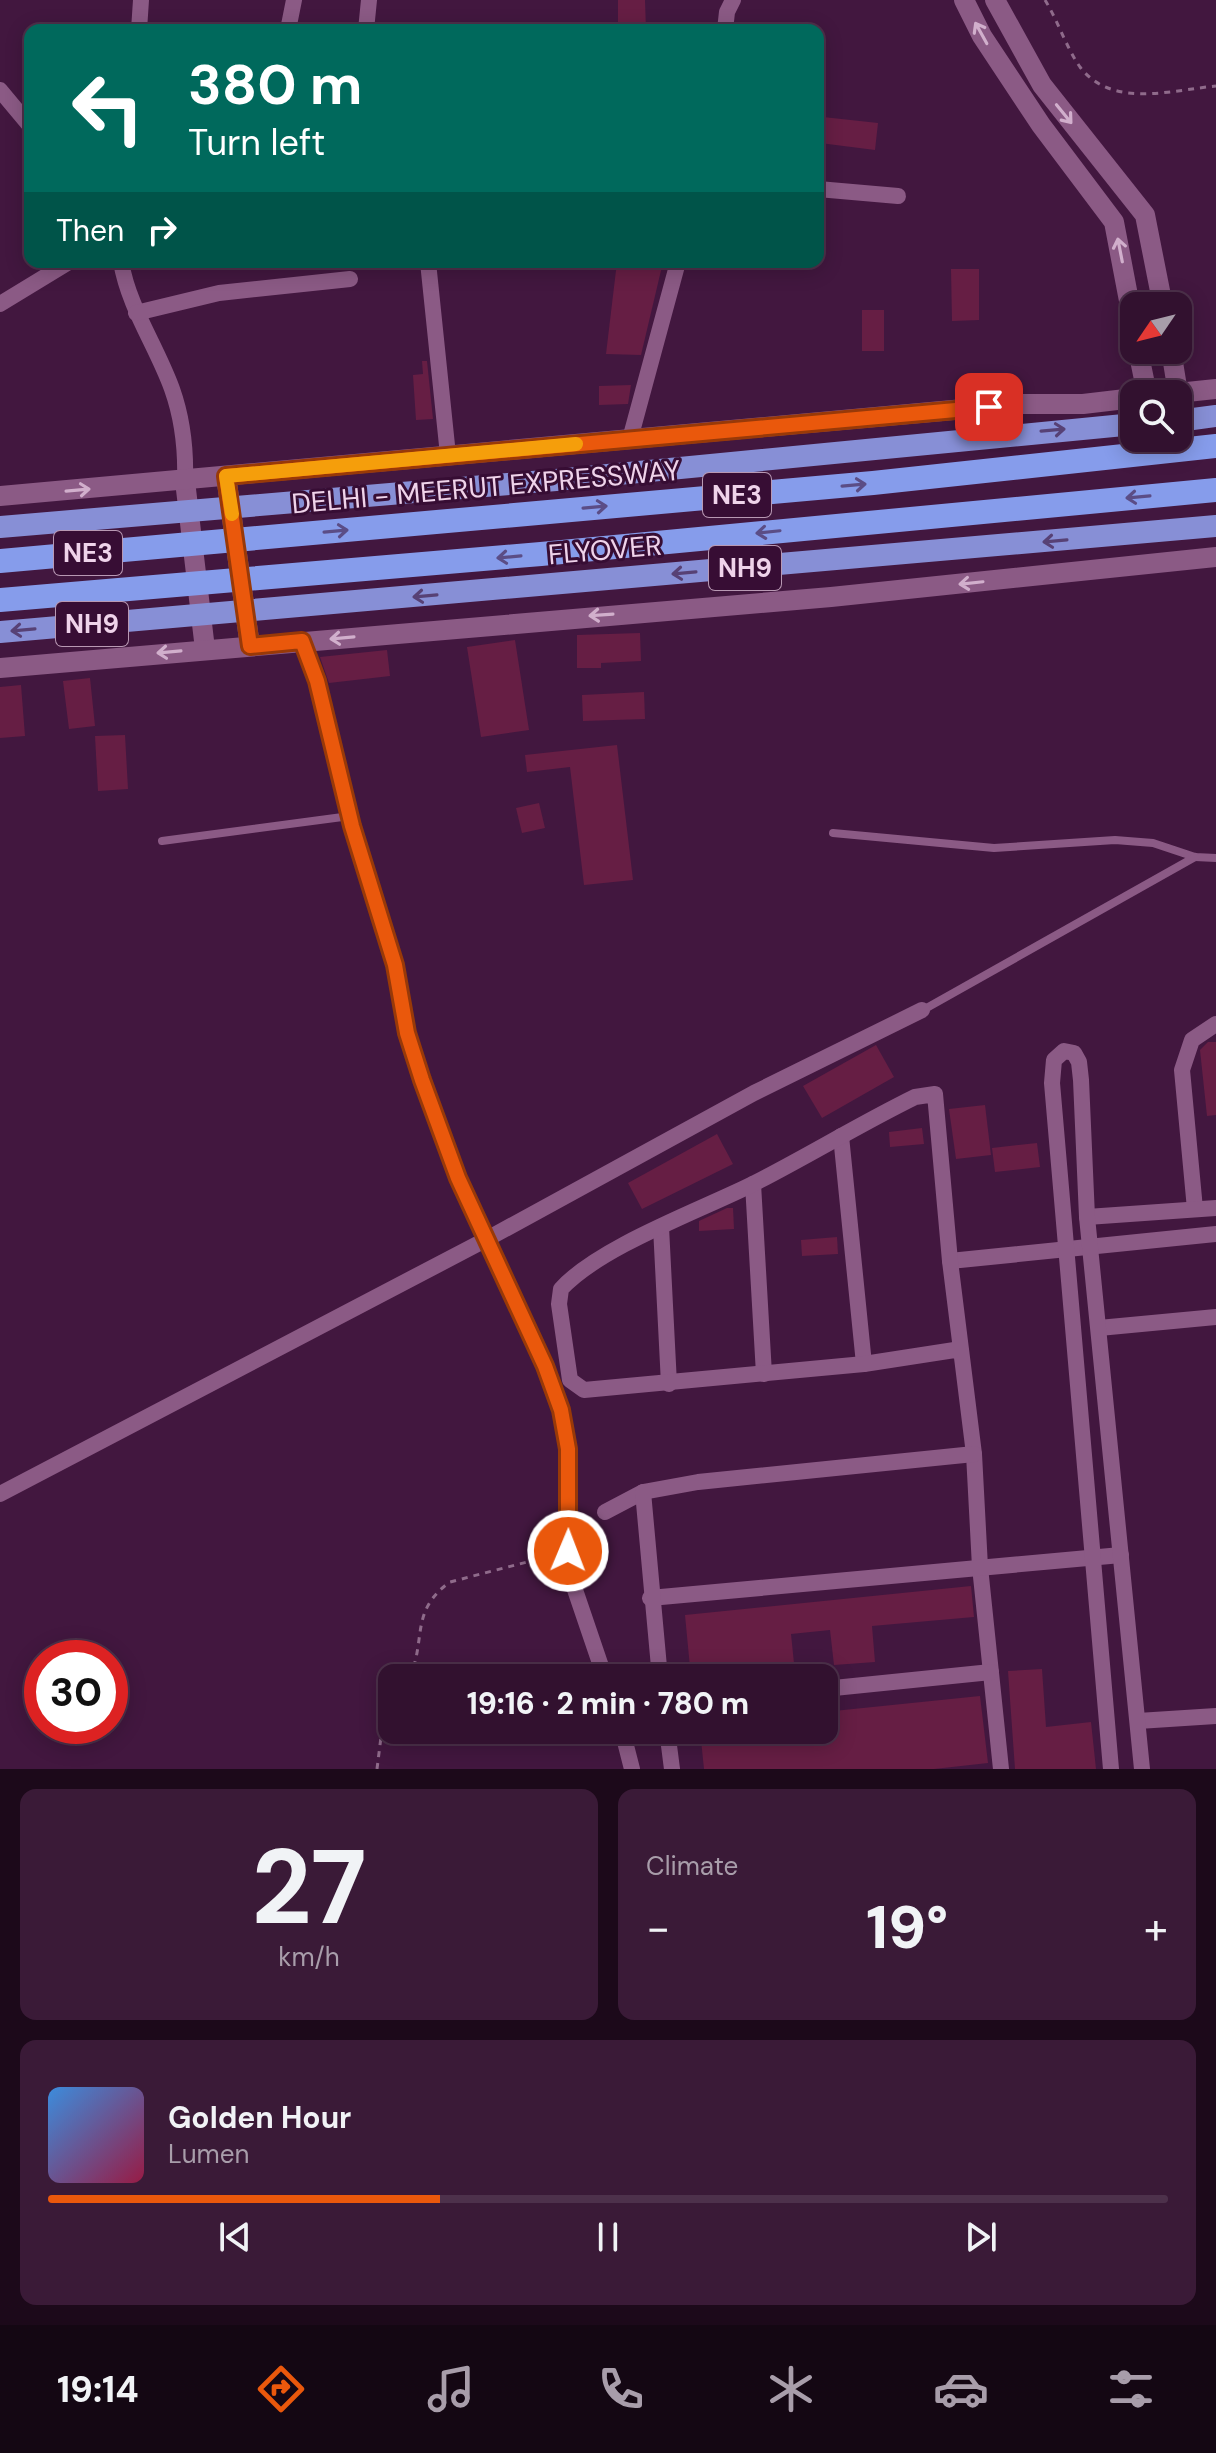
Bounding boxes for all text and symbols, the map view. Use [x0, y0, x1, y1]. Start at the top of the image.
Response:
one-way arrow [973, 22, 989, 45]
text: 380 m [188, 48, 363, 121]
icon: left [56, 56, 160, 160]
one-way arrow [1055, 103, 1073, 124]
text: Turn left [188, 119, 325, 166]
icon: right [140, 208, 184, 252]
text: Then [56, 211, 124, 250]
one-way arrow [1111, 238, 1126, 263]
north arrow [1120, 292, 1192, 364]
map controls [1120, 292, 1192, 452]
pin [955, 373, 1023, 441]
button: search [1120, 380, 1192, 452]
icon: arrive [967, 385, 1011, 429]
one-way arrow [1039, 423, 1066, 438]
street label: DELHI - MEERUT EXPRESSWAY [290, 452, 682, 522]
road number: NE3 [703, 473, 771, 517]
one-way arrow [840, 477, 867, 492]
one-way arrow [64, 482, 91, 497]
one-way arrow [1125, 490, 1152, 505]
one-way arrow [581, 500, 608, 515]
one-way arrow [322, 523, 349, 538]
one-way arrow [755, 525, 782, 540]
street label: FLYOVER [547, 527, 663, 573]
road number: NE3 [54, 531, 122, 575]
one-way arrow [1042, 533, 1069, 548]
road number: NH9 [709, 546, 781, 590]
one-way arrow [496, 550, 523, 565]
one-way arrow [671, 566, 698, 581]
one-way arrow [958, 575, 985, 590]
one-way arrow [412, 589, 439, 604]
road number: NH9 [56, 602, 128, 646]
one-way arrow [588, 608, 615, 623]
one-way arrow [11, 622, 37, 637]
one-way arrow [329, 630, 356, 645]
one-way arrow [156, 645, 183, 660]
position arrow [526, 1509, 610, 1593]
speed limit sign: 30 [24, 1640, 128, 1744]
text: 19:16 · 2 min · 780 m [467, 1684, 749, 1723]
text: 27 [251, 1820, 367, 1955]
text: Climate [646, 1849, 738, 1883]
text: 19° [866, 1888, 948, 1967]
text: − [646, 1899, 670, 1957]
text: + [1144, 1899, 1168, 1957]
text: km/h [278, 1940, 340, 1974]
text: Golden Hour [168, 2098, 351, 2137]
text: Lumen [168, 2137, 249, 2171]
icon: previous [213, 2215, 257, 2259]
icon: pause [586, 2215, 630, 2259]
icon: next [959, 2215, 1003, 2259]
icon: directions [253, 2361, 309, 2417]
icon: music [423, 2361, 479, 2417]
icon: phone [593, 2361, 649, 2417]
icon: climate [763, 2361, 819, 2417]
icon: car [933, 2361, 989, 2417]
icon: filters [1103, 2361, 1159, 2417]
text: 19:14 [57, 2366, 139, 2413]

